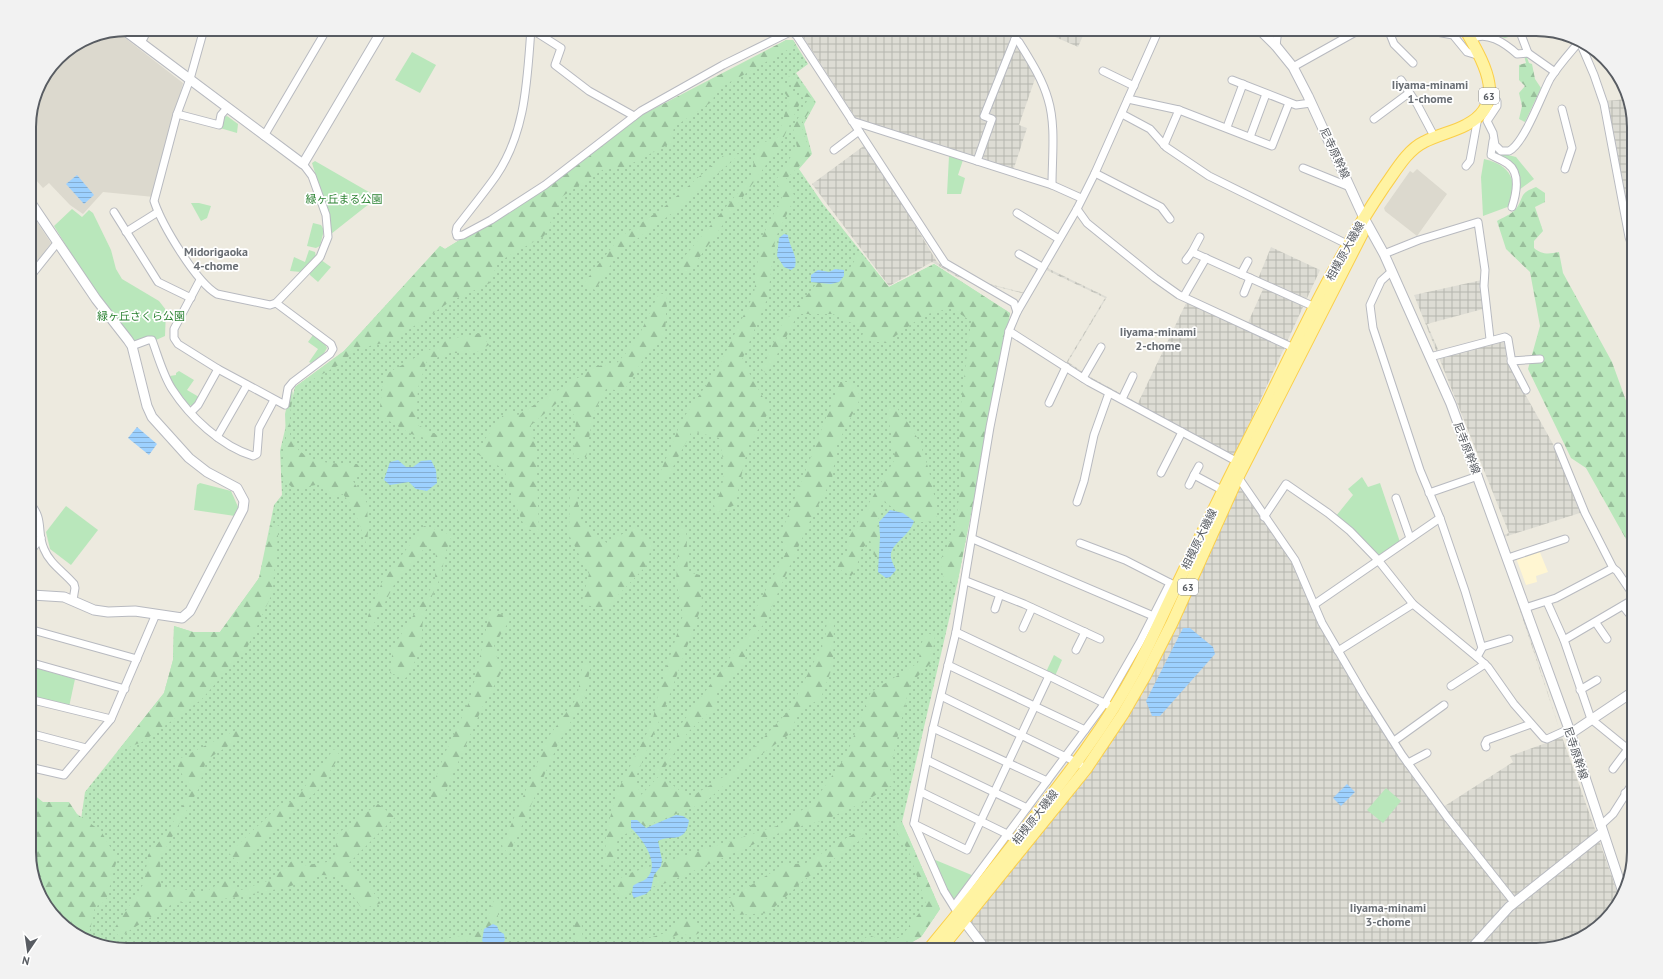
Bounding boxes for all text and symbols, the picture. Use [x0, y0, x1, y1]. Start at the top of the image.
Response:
district label: Iiyama-minami 1-chome [1392, 77, 1468, 106]
road number: 63 [1479, 88, 1499, 104]
street label: 尼寺原幹線 [1317, 125, 1353, 181]
park label: 緑ヶ丘まる公園 [306, 192, 383, 206]
street label: 相模原大磯線 [1323, 219, 1367, 283]
district label: Midorigaoka 4-chome [184, 244, 248, 273]
park label: 緑ヶ丘さくら公園 [97, 309, 185, 323]
district label: Iiyama-minami 2-chome [1120, 324, 1196, 353]
street label: 尼寺原幹線 [1451, 420, 1483, 476]
street label: 相模原大磯線 [1178, 506, 1220, 572]
road number: 63 [1178, 579, 1198, 595]
street label: 尼寺原幹線 [1561, 725, 1591, 781]
street label: 相模原大磯線 [1009, 787, 1061, 847]
district label: Iiyama-minami 3-chome [1350, 900, 1426, 929]
north arrow [8, 931, 48, 971]
text: N [21, 953, 31, 968]

